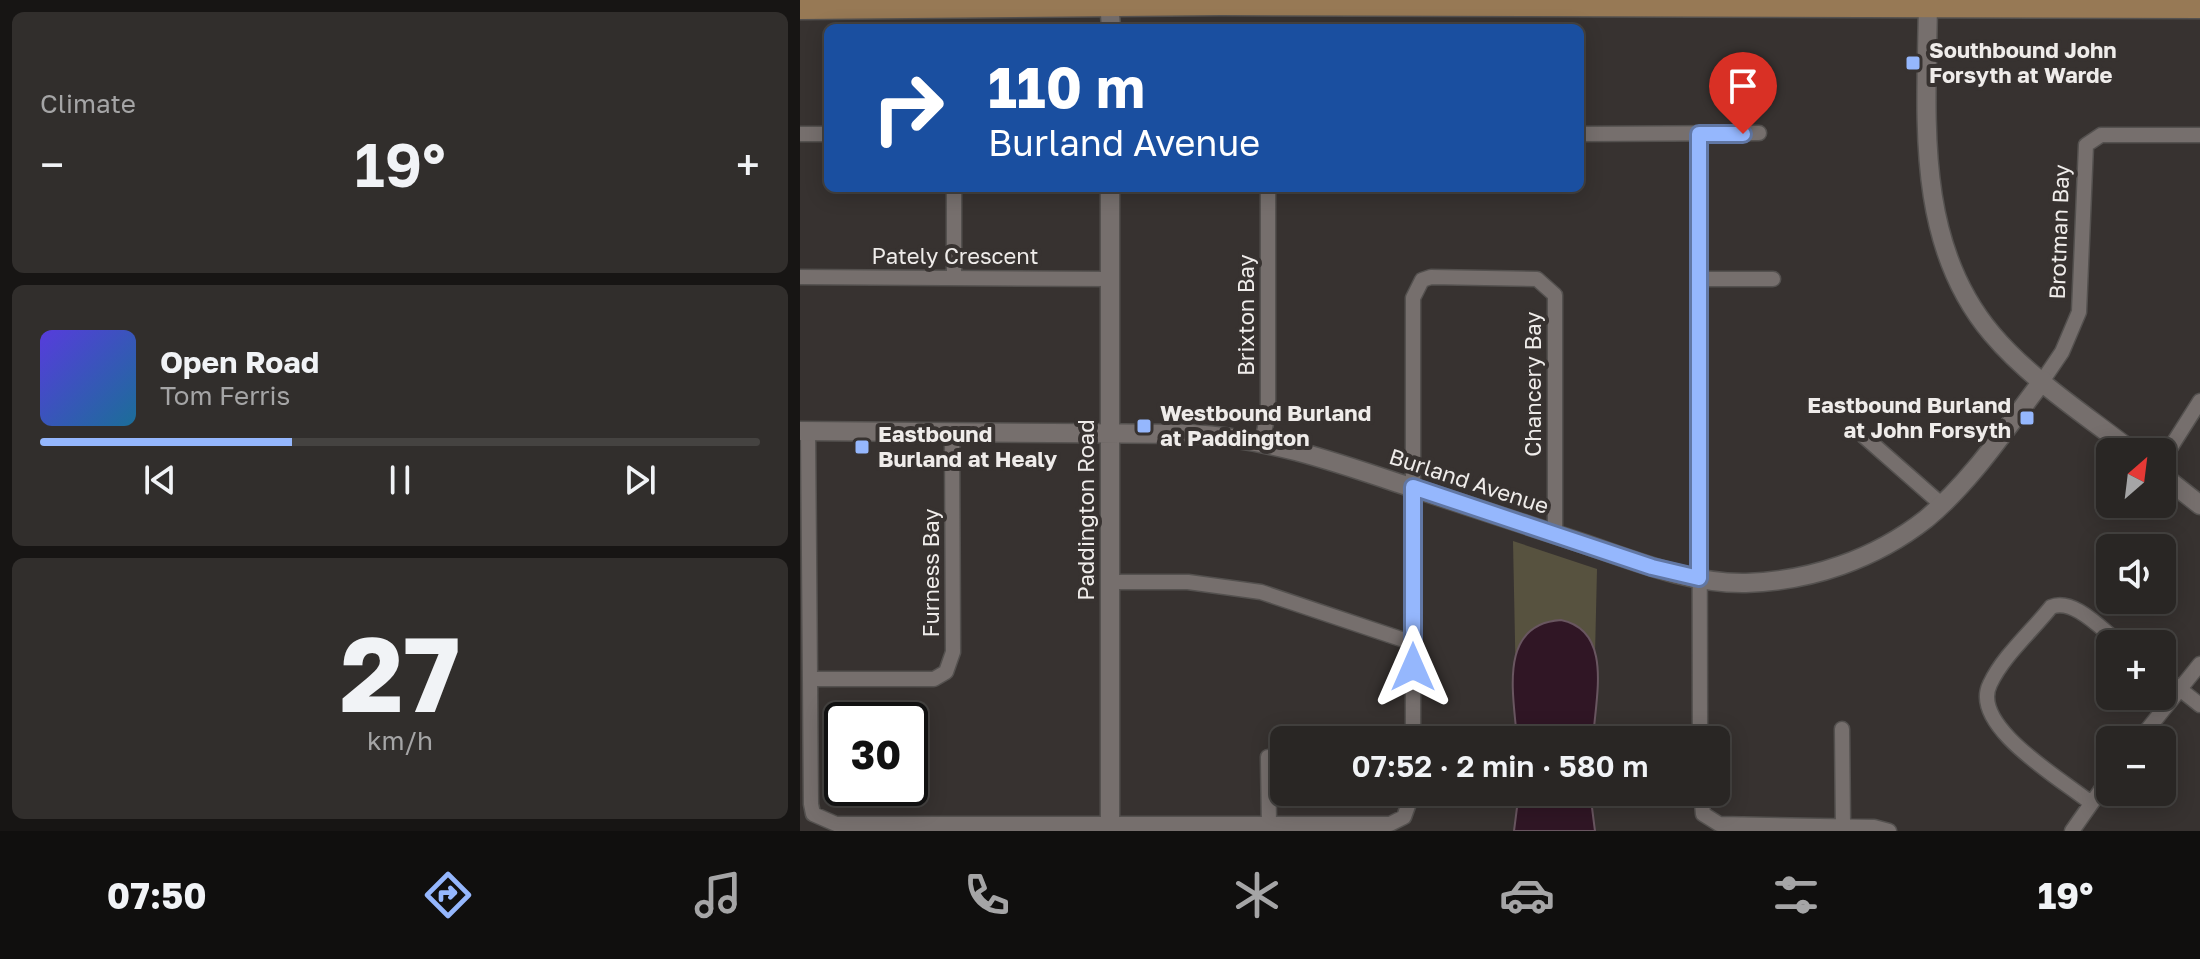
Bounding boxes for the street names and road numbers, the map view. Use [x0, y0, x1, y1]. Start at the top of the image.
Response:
street label: Brotman Bay [2043, 164, 2074, 300]
street label: Pately Crescent [872, 242, 1038, 269]
street label: Brixton Bay [1232, 254, 1259, 376]
street label: Chancery Bay [1519, 311, 1546, 457]
street label: Paddington Road [1072, 419, 1099, 601]
street label: Burland Avenue [1386, 442, 1552, 519]
street label: Furness Bay [917, 508, 944, 638]

